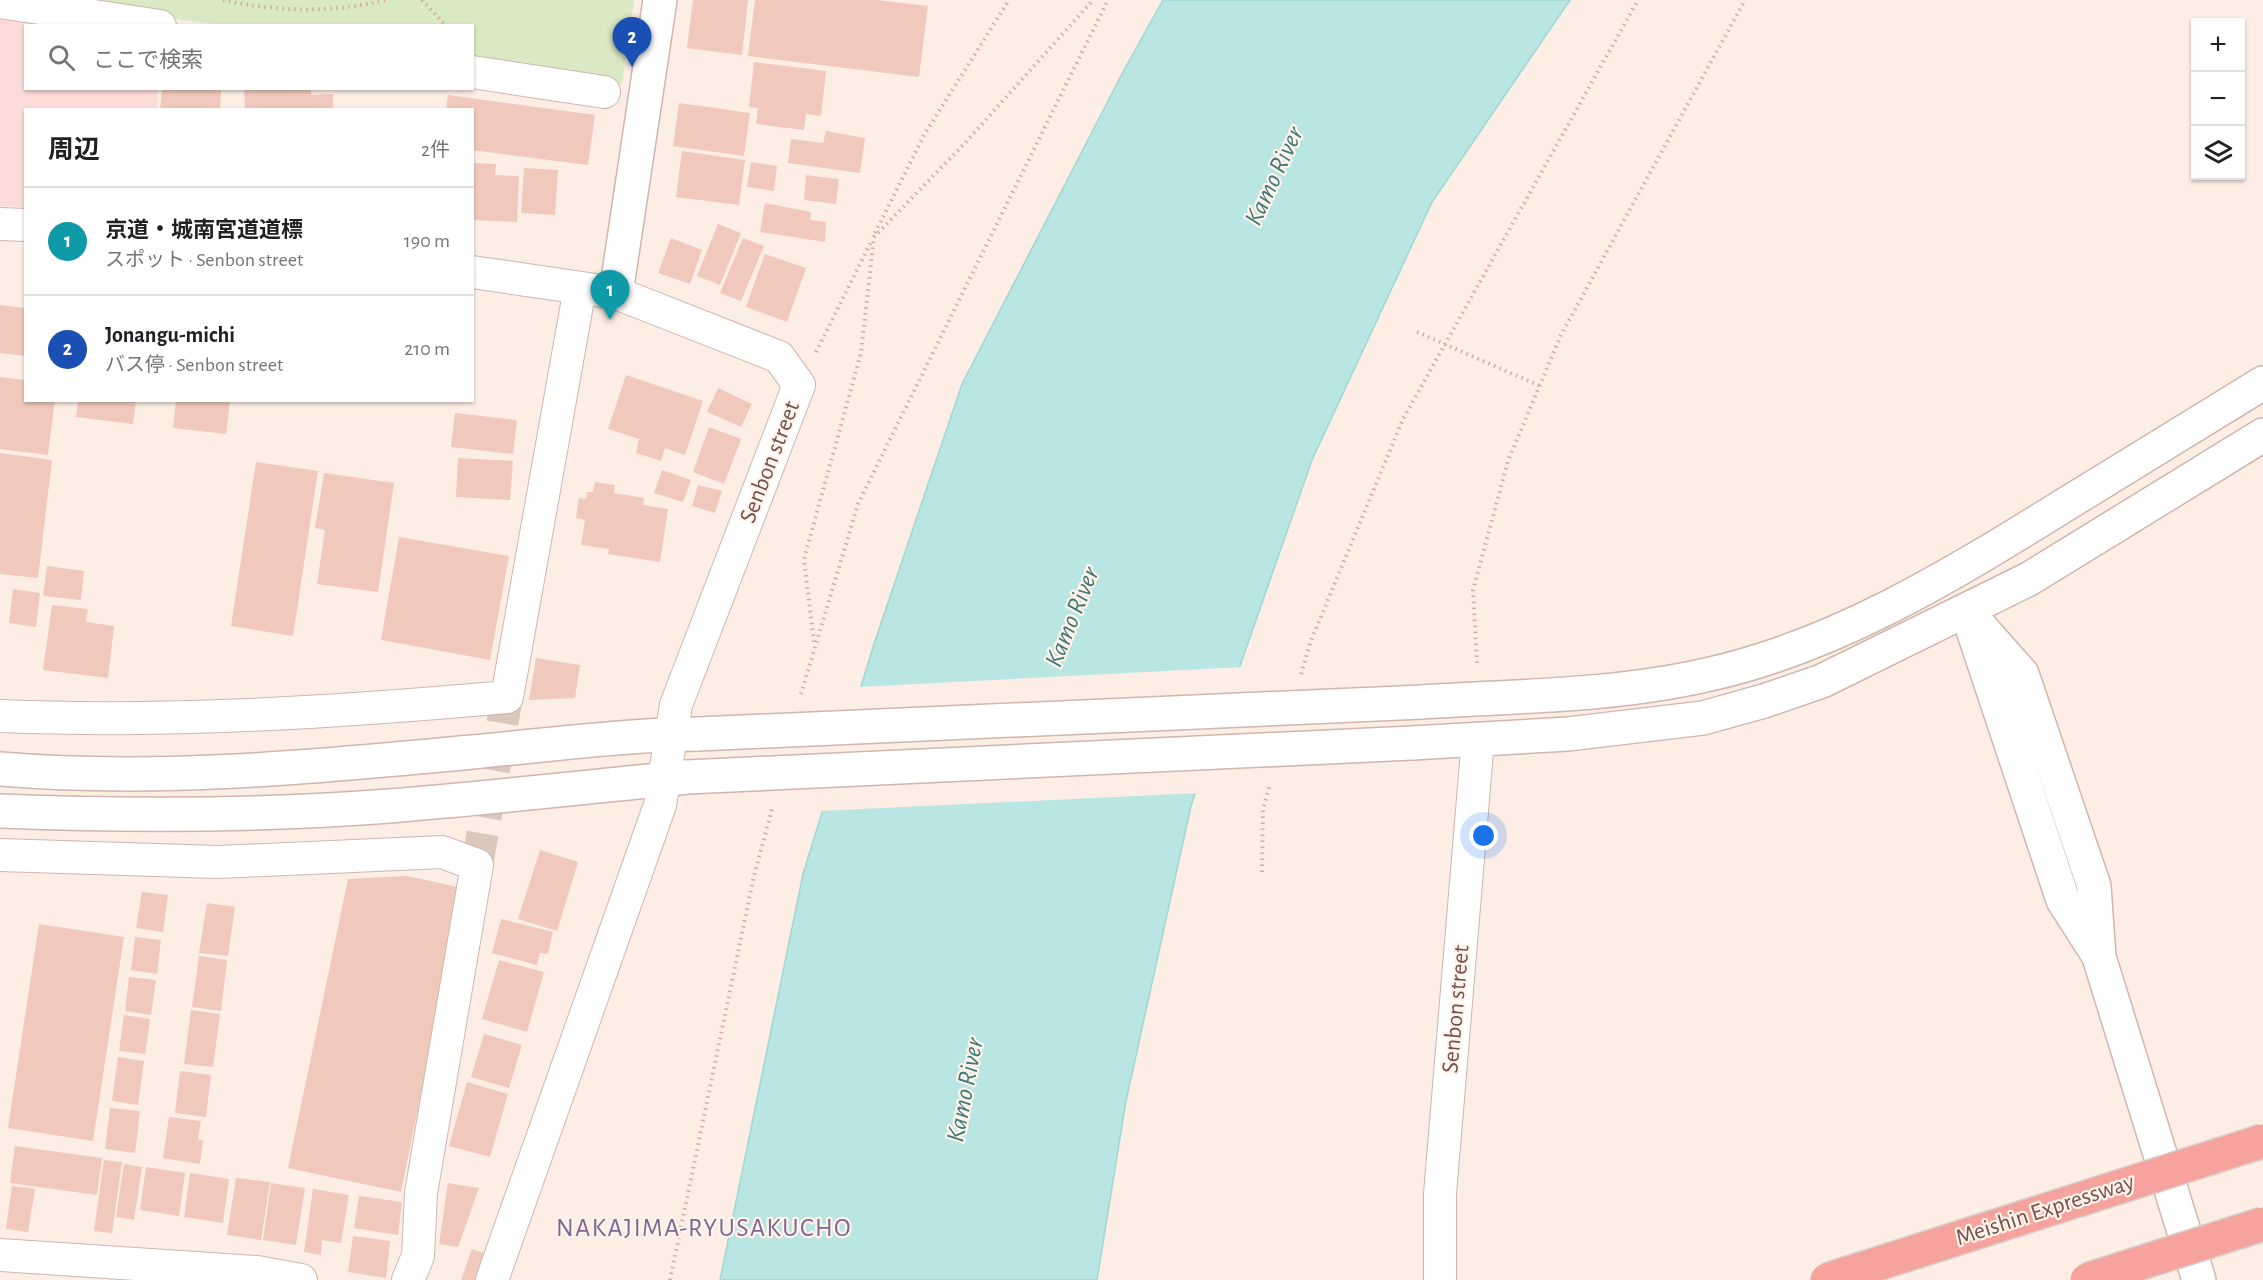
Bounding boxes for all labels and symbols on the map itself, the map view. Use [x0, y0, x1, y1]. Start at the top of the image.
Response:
pin: 2 [612, 17, 652, 67]
water label: Kamo River [1240, 121, 1309, 229]
pin: 1 [590, 270, 630, 320]
street label: Senbon street [736, 397, 804, 526]
water label: Kamo River [1040, 562, 1104, 671]
your location [1469, 821, 1498, 850]
street label: Senbon street [1438, 944, 1474, 1074]
water label: Kamo River [942, 1034, 988, 1144]
street label: Meishin Expressway [1953, 1170, 2137, 1250]
district label: NAKAJIMA-RYUSAKUCHO [556, 1215, 852, 1241]

